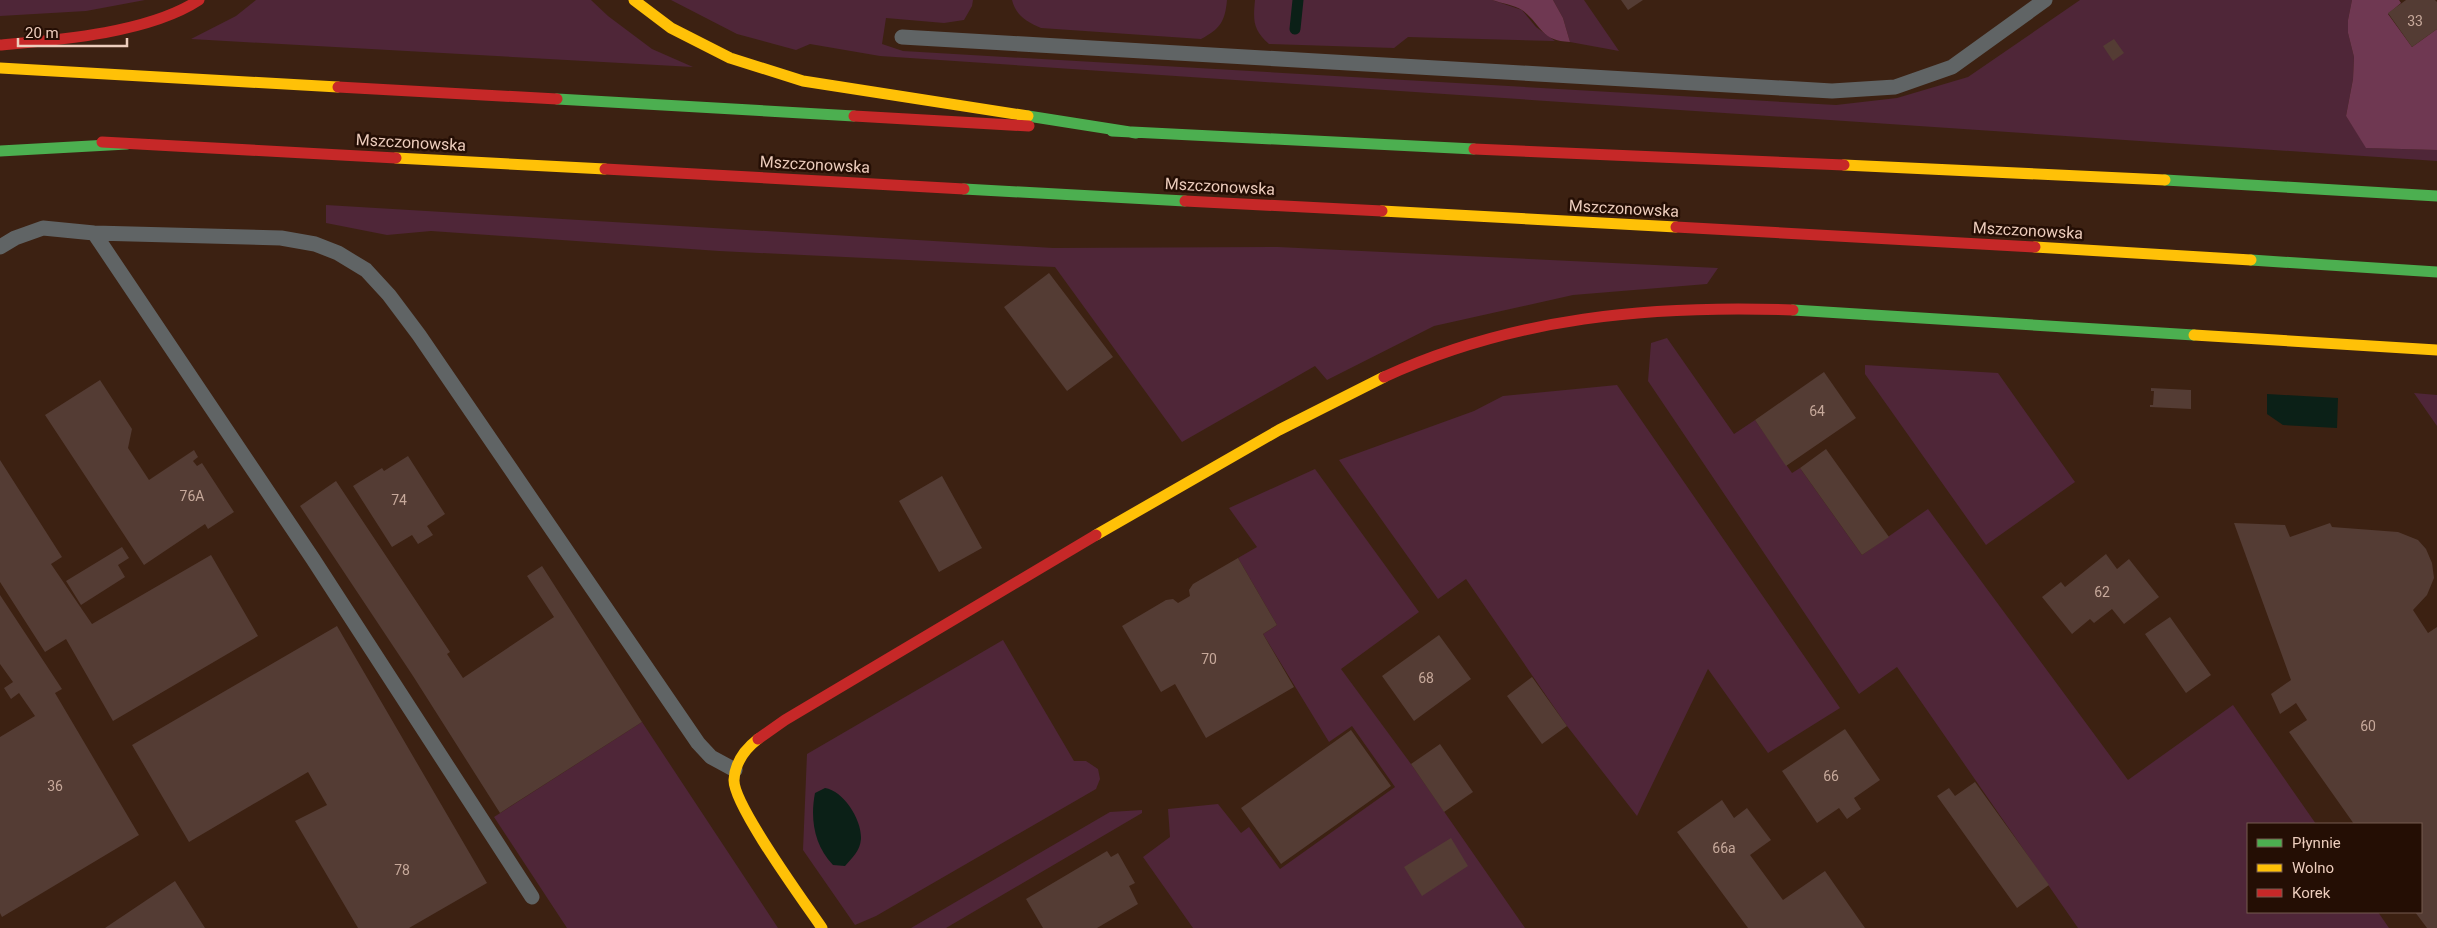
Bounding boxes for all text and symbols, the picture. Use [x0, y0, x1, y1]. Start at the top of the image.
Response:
house number: 33 [2407, 13, 2423, 29]
scale bar [18, 15, 126, 47]
text: 20 m [25, 24, 59, 42]
street label: Mszczonowska [355, 130, 467, 155]
street label: Mszczonowska [759, 152, 871, 177]
street label: Mszczonowska [1164, 174, 1276, 199]
street label: Mszczonowska [1568, 196, 1680, 221]
street label: Mszczonowska [1972, 218, 2084, 243]
house number: 64 [1809, 403, 1825, 419]
house number: 76A [180, 488, 204, 504]
house number: 74 [391, 492, 407, 508]
house number: 62 [2094, 584, 2110, 600]
house number: 70 [1201, 651, 1217, 667]
house number: 68 [1418, 670, 1434, 686]
house number: 60 [2360, 718, 2376, 734]
house number: 66 [1823, 768, 1839, 784]
house number: 36 [47, 778, 63, 794]
legend [2247, 823, 2422, 913]
text: Płynnie [2292, 834, 2341, 852]
house number: 66a [1712, 840, 1736, 856]
text: Wolno [2292, 859, 2334, 877]
house number: 78 [394, 862, 410, 878]
text: Korek [2292, 884, 2331, 902]

